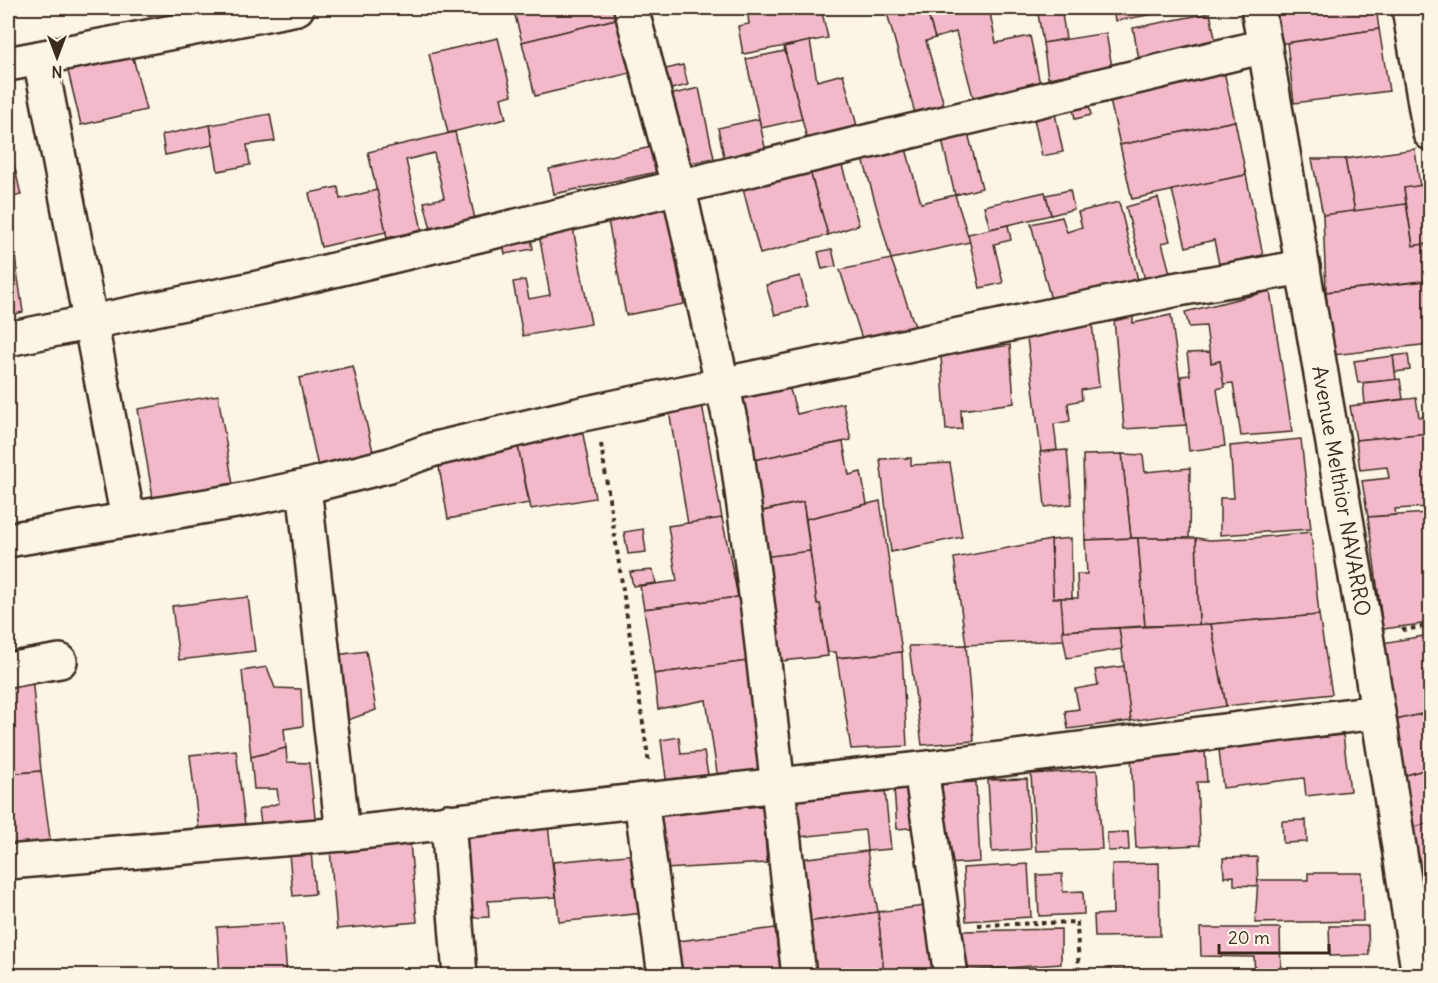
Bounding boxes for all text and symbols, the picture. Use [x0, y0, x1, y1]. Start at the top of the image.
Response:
north arrow [27, 27, 87, 87]
text: N [51, 62, 63, 82]
street label: Avenue Melthior NAVARRO [1306, 364, 1377, 618]
scale bar [1219, 917, 1328, 955]
text: 20 m [1228, 926, 1270, 949]

